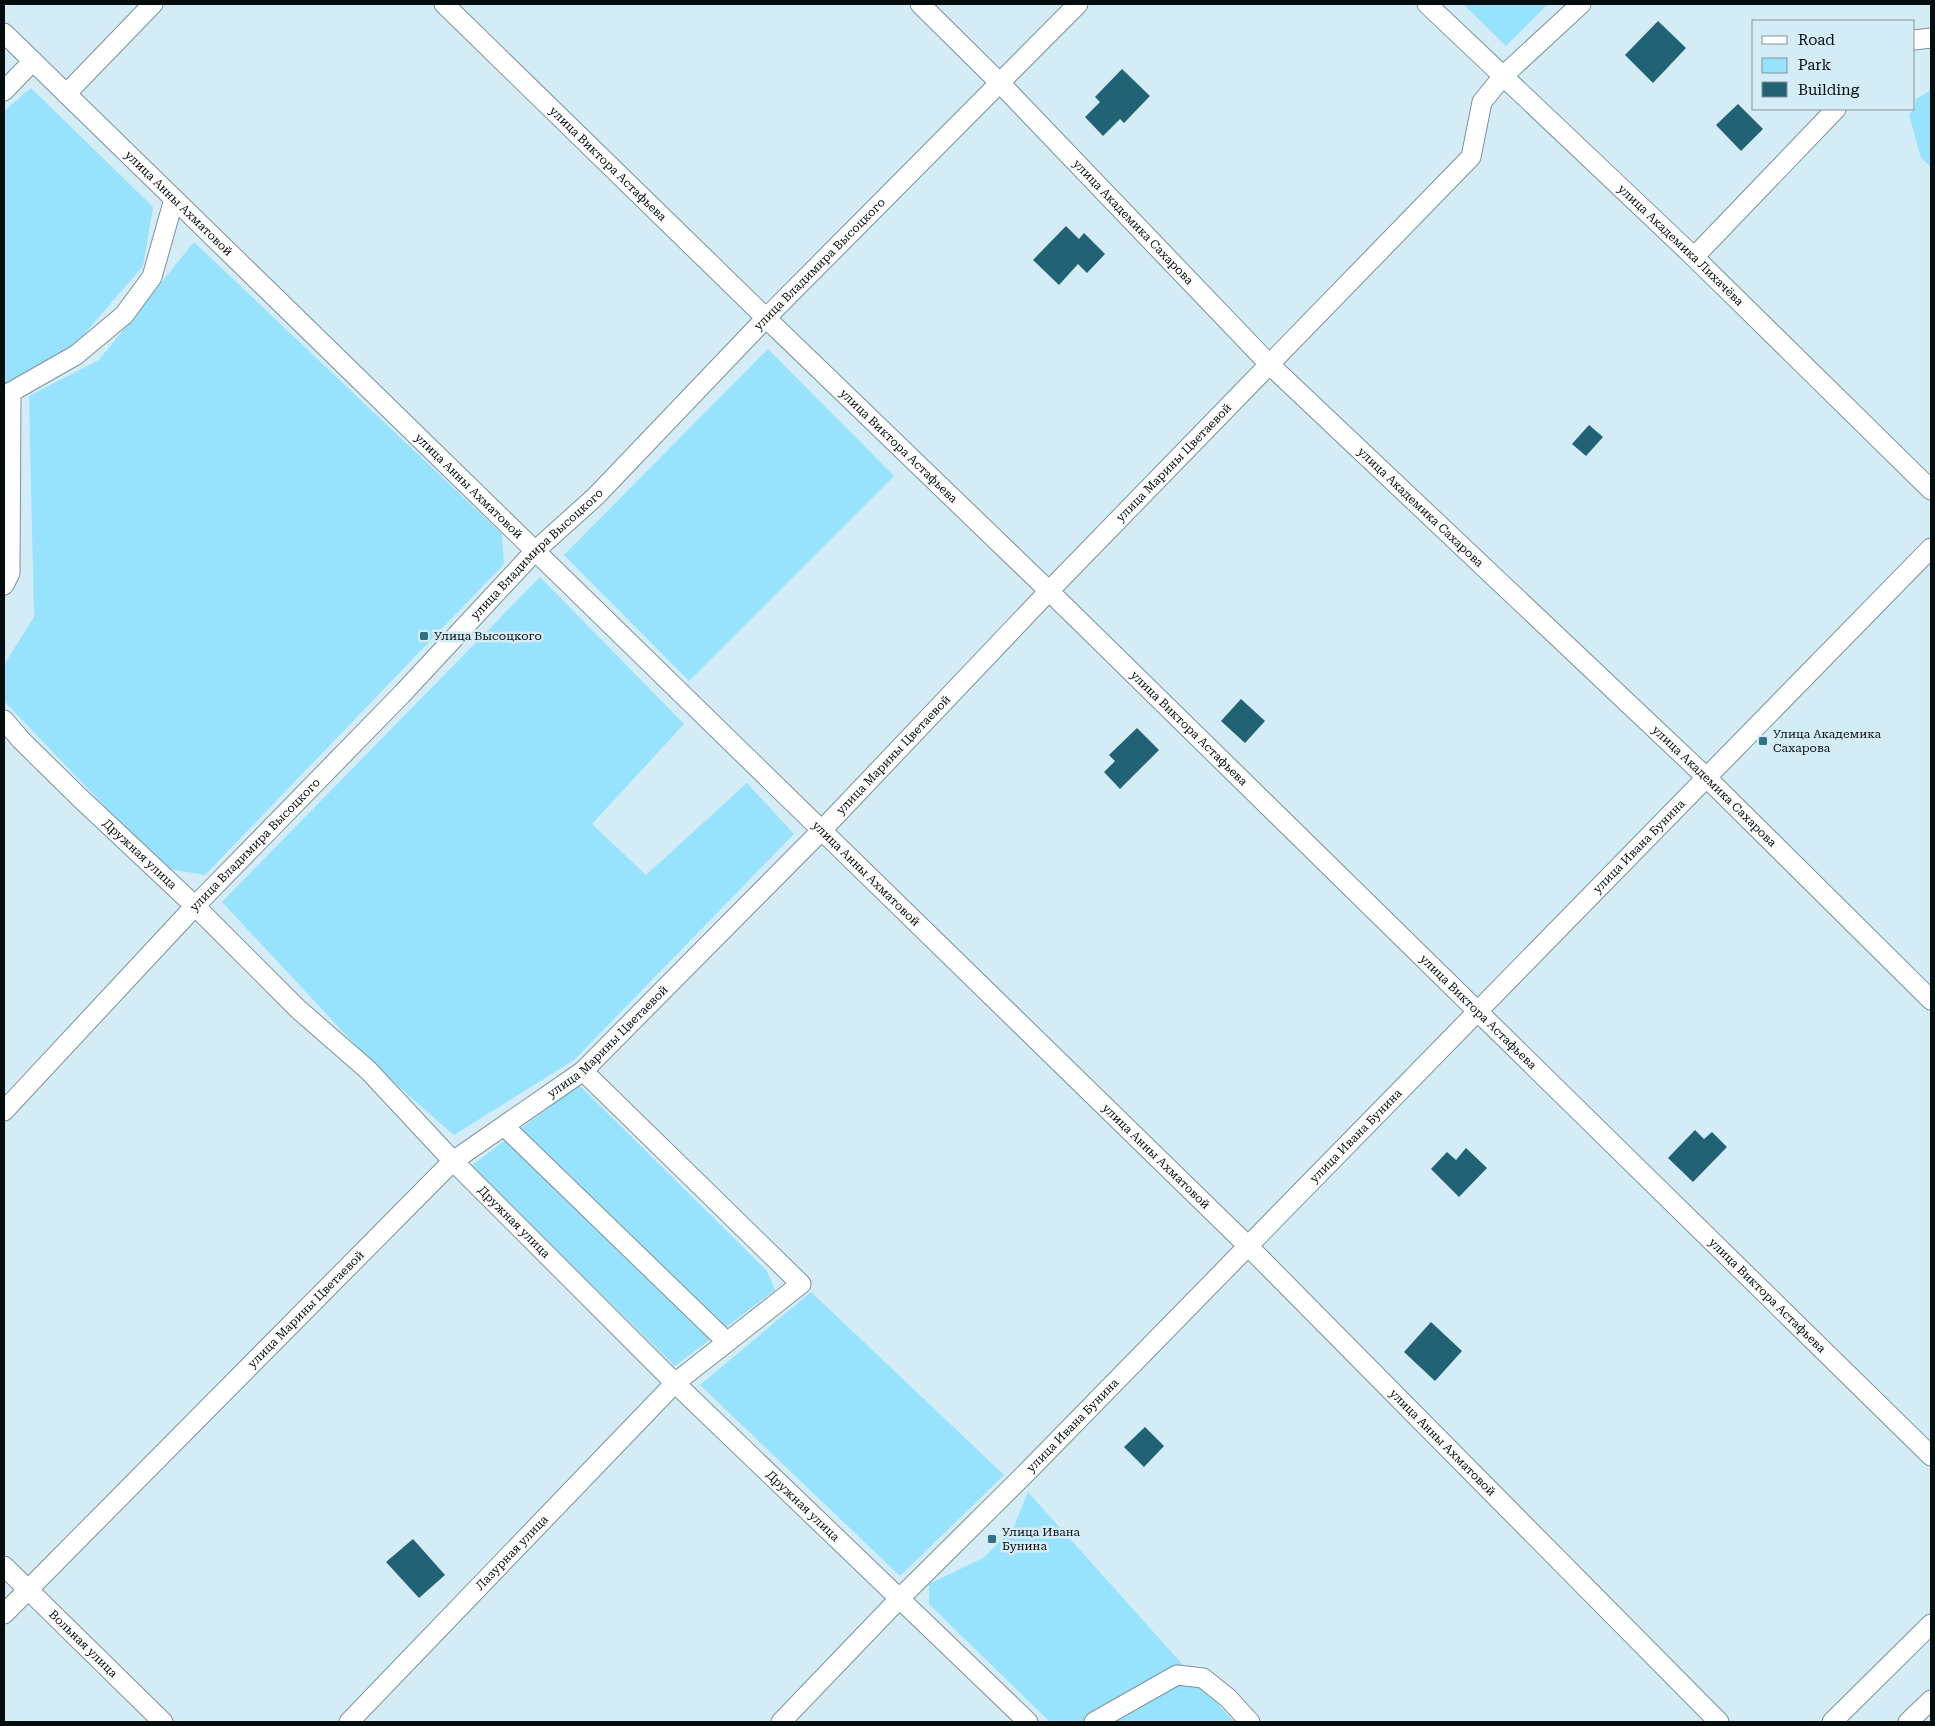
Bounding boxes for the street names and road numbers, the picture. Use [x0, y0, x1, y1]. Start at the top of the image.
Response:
street label: улица Виктора Астафьева [547, 104, 670, 224]
street label: улица Анны Ахматовой [122, 148, 235, 259]
street label: улица Академика Сахарова [1070, 157, 1197, 288]
street label: улица Академика Лихачёва [1615, 182, 1747, 309]
street label: улица Владимира Высоцкого [751, 195, 888, 333]
street label: улица Виктора Астафьева [837, 386, 961, 506]
street label: улица Марины Цветаевой [1113, 401, 1234, 525]
street label: улица Анны Ахматовой [412, 431, 525, 542]
street label: улица Академика Сахарова [1355, 445, 1487, 570]
street label: улица Владимира Высоцкого [468, 486, 606, 622]
street label: улица Виктора Астафьева [1128, 668, 1251, 789]
street label: улица Марины Цветаевой [833, 692, 953, 817]
street label: улица Академика Сахарова [1649, 723, 1780, 850]
street label: улица Владимира Высоцкого [187, 775, 323, 914]
street label: улица Ивана Бунина [1590, 796, 1688, 896]
street label: Дружная улица [100, 816, 180, 892]
street label: улица Анны Ахматовой [809, 818, 923, 929]
street label: улица Виктора Астафьева [1417, 952, 1540, 1072]
street label: улица Марины Цветаевой [545, 982, 671, 1100]
street label: улица Ивана Бунина [1307, 1086, 1405, 1186]
street label: улица Анны Ахматовой [1099, 1101, 1213, 1212]
street label: Дружная улица [475, 1183, 553, 1261]
street label: улица Виктора Астафьева [1706, 1235, 1829, 1356]
street label: улица Марины Цветаевой [245, 1248, 367, 1371]
street label: улица Ивана Бунина [1024, 1375, 1122, 1475]
street label: улица Анны Ахматовой [1387, 1386, 1498, 1499]
street label: Дружная улица [763, 1467, 843, 1544]
street label: Лазурная улица [473, 1512, 551, 1593]
street label: Вольная улица [46, 1607, 121, 1681]

